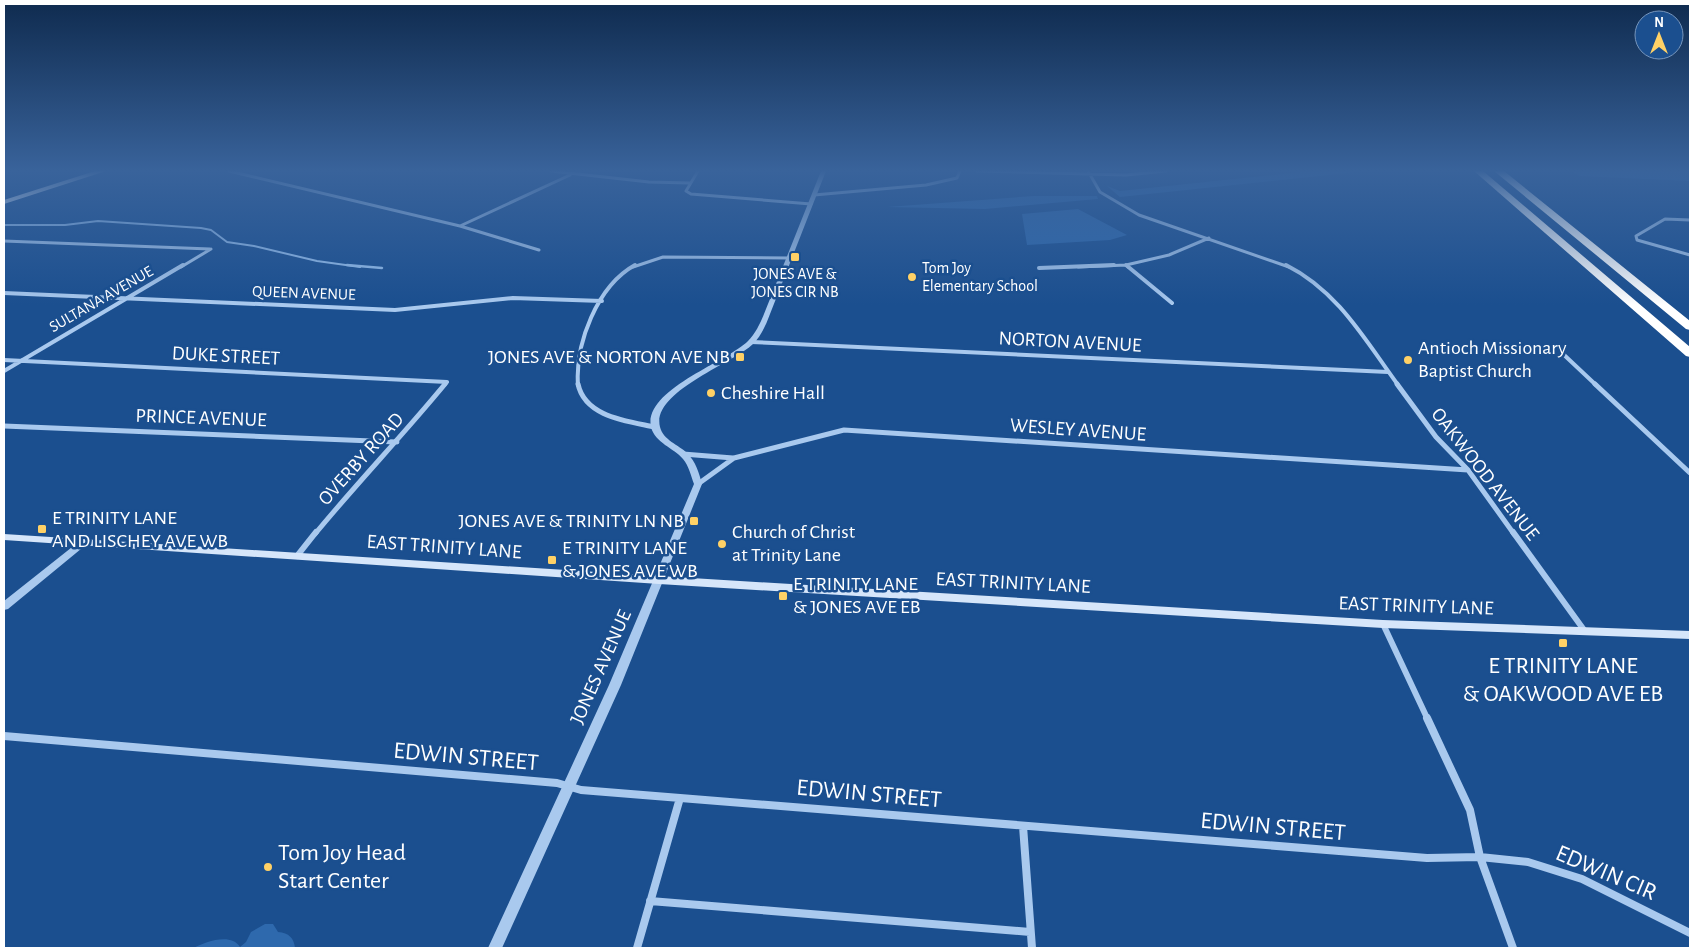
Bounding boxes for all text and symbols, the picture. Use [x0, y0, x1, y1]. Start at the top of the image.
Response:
north arrow [1634, 10, 1684, 60]
text: N [1654, 16, 1664, 30]
marker: JONES AVE & JONES CIR NB [789, 251, 801, 263]
place label: Tom Joy Elementary School [922, 260, 1038, 295]
street label: SULTANA AVENUE [46, 263, 156, 335]
place label: JONES AVE & JONES CIR NB [751, 266, 839, 300]
marker: Tom Joy Elementary School [906, 271, 918, 283]
street label: QUEEN AVENUE [252, 283, 356, 304]
street label: NORTON AVENUE [998, 328, 1142, 356]
place label: Antioch Missionary Baptist Church [1418, 338, 1567, 381]
street label: DUKE STREET [171, 343, 281, 369]
place label: JONES AVE & NORTON AVE NB [488, 347, 730, 367]
marker: JONES AVE & NORTON AVE NB [734, 351, 746, 363]
marker: Antioch Missionary Baptist Church [1402, 354, 1414, 366]
place label: Cheshire Hall [721, 383, 825, 403]
marker: Cheshire Hall [705, 387, 717, 399]
street label: OAKWOOD AVENUE [1427, 404, 1543, 544]
street label: PRINCE AVENUE [135, 406, 267, 430]
street label: OVERBY ROAD [314, 409, 408, 509]
street label: WESLEY AVENUE [1009, 415, 1147, 445]
place label: E TRINITY LANE AND LISCHEY AVE WB [52, 508, 228, 551]
place label: JONES AVE & TRINITY LN NB [459, 511, 684, 531]
marker: JONES AVE & TRINITY LN NB [688, 515, 700, 527]
place label: Church of Christ at Trinity Lane [732, 522, 856, 565]
marker: E TRINITY LANE AND LISCHEY AVE WB [36, 523, 48, 535]
street label: EAST TRINITY LANE [366, 532, 522, 562]
place label: E TRINITY LANE & JONES AVE WB [562, 538, 698, 581]
marker: Church of Christ at Trinity Lane [716, 538, 728, 550]
marker: E TRINITY LANE & JONES AVE WB [546, 554, 558, 566]
street label: EAST TRINITY LANE [935, 569, 1091, 597]
place label: E TRINITY LANE & JONES AVE EB [793, 574, 921, 617]
marker: E TRINITY LANE & JONES AVE EB [777, 590, 789, 602]
street label: EAST TRINITY LANE [1338, 593, 1494, 619]
street label: JONES AVENUE [567, 607, 635, 727]
marker: E TRINITY LANE & OAKWOOD AVE EB [1557, 637, 1569, 649]
place label: E TRINITY LANE & OAKWOOD AVE EB [1463, 654, 1663, 706]
street label: EDWIN STREET [392, 739, 540, 775]
street label: EDWIN STREET [795, 776, 943, 812]
street label: EDWIN STREET [1199, 809, 1347, 845]
place label: Tom Joy Head Start Center [278, 841, 406, 893]
street label: EDWIN CIR [1552, 841, 1660, 905]
marker: Tom Joy Head Start Center [262, 861, 274, 873]

